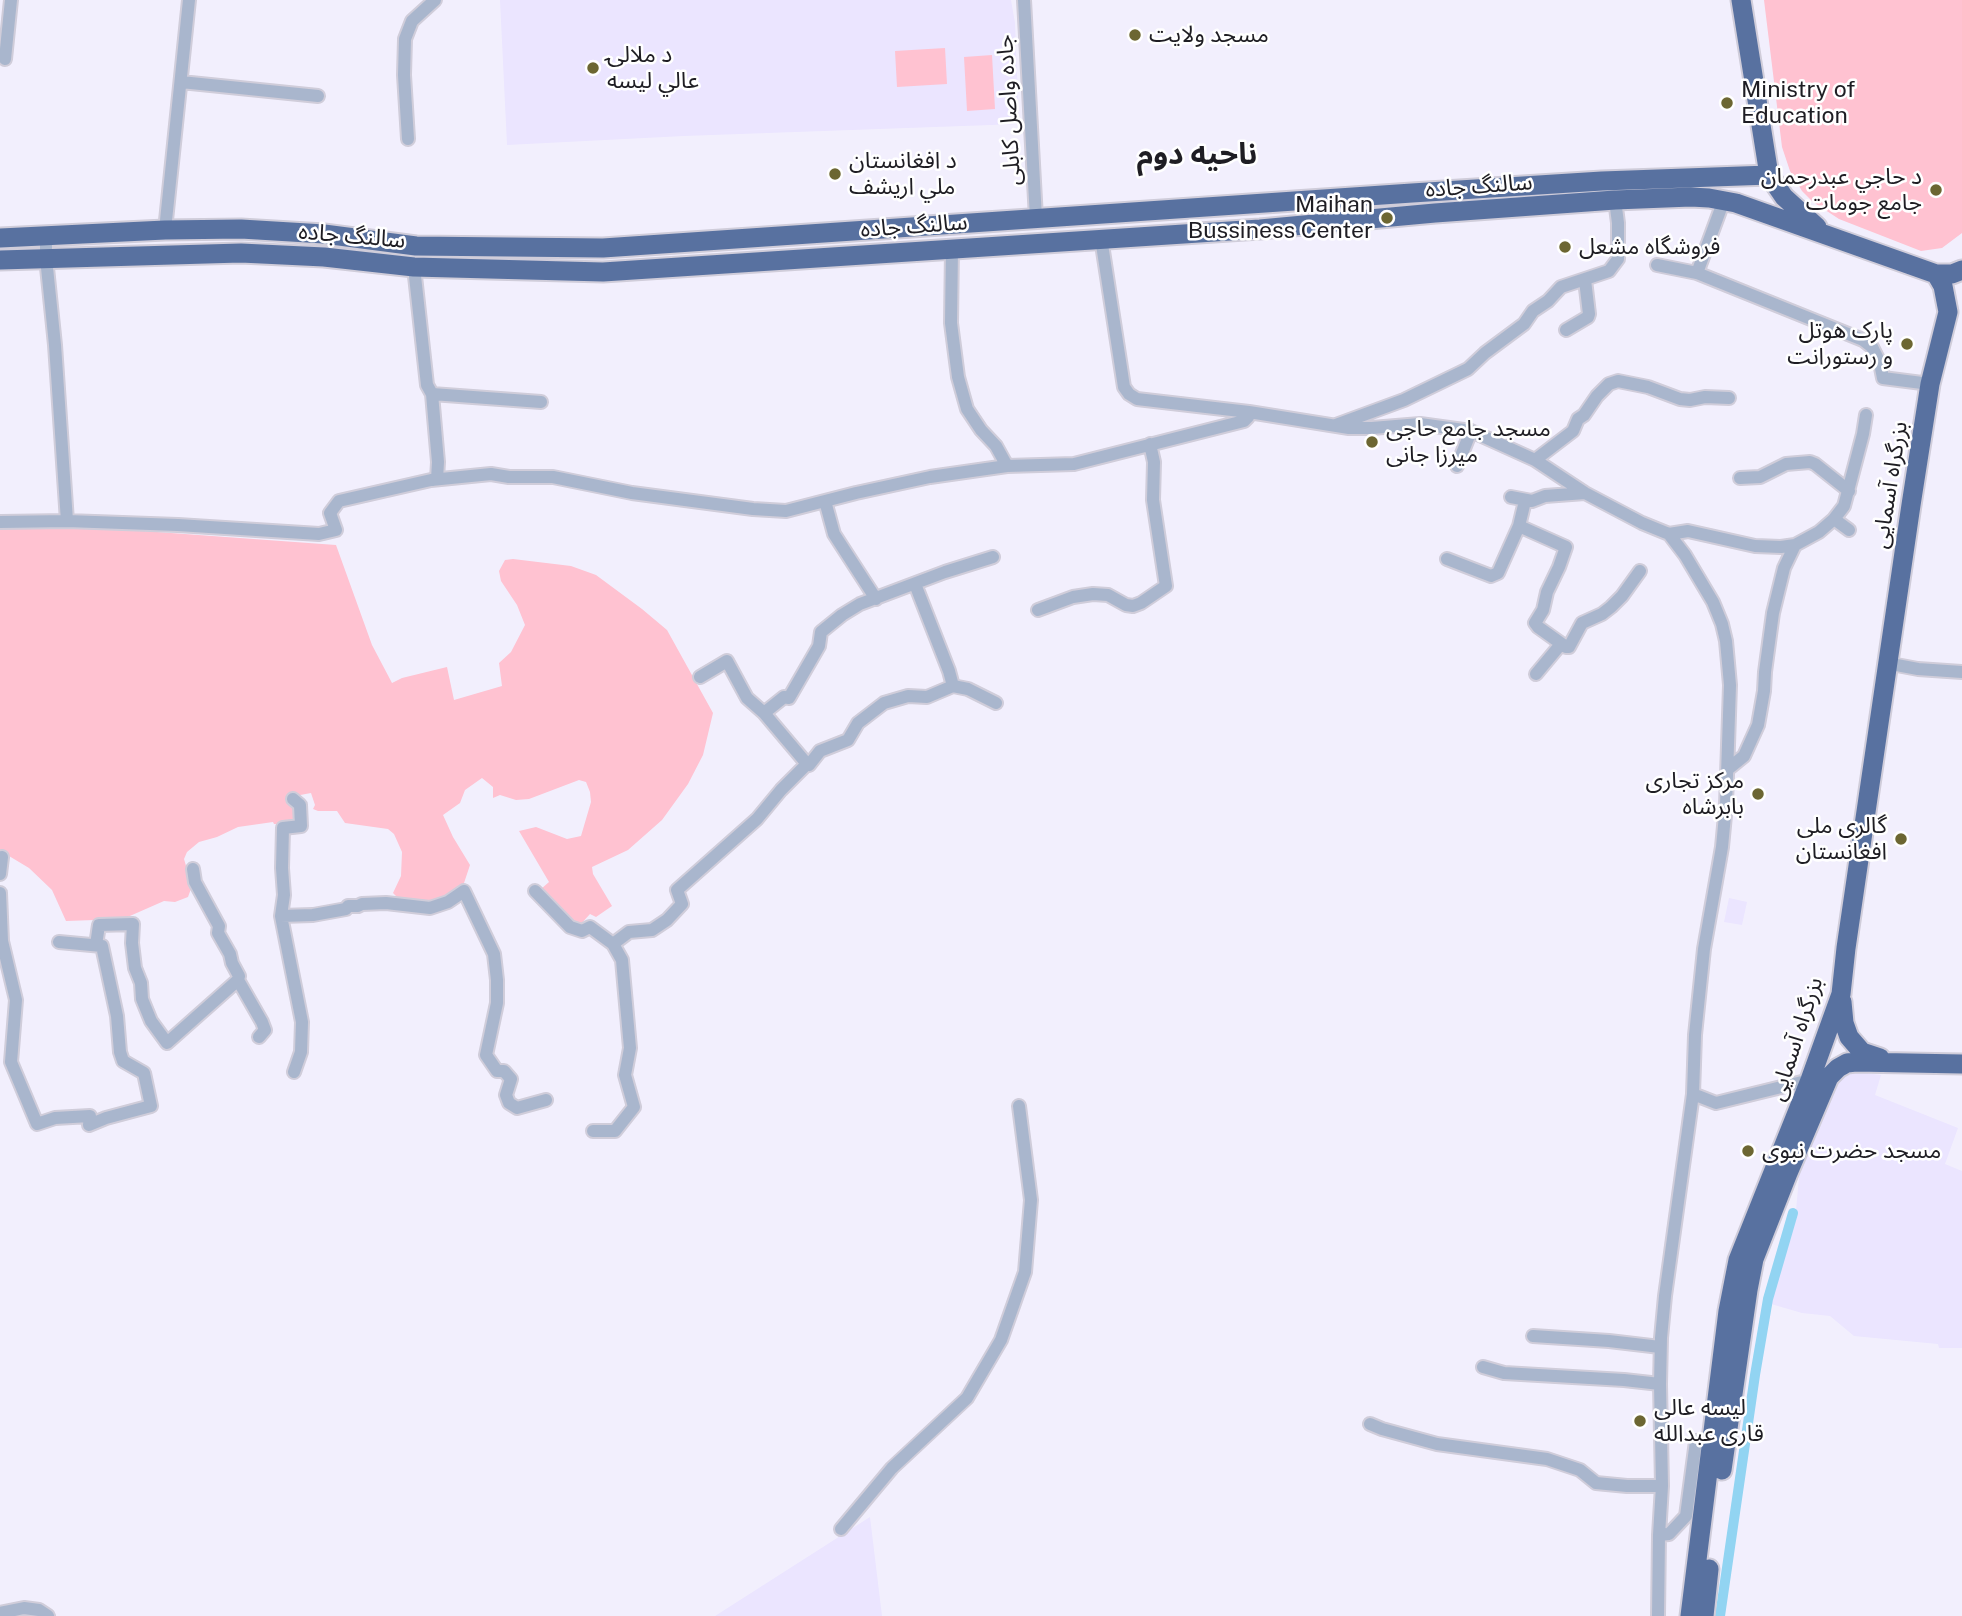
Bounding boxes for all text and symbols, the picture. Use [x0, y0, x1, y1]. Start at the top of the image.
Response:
place label: مسجد ولایت [1149, 21, 1269, 49]
marker: مسجد ولایت [1127, 27, 1143, 43]
street label: جاده واصل کابلی [991, 34, 1027, 186]
place label: د ملالۍ عالي لیسه [607, 41, 699, 95]
marker: د ملالۍ عالي لیسه [585, 60, 601, 76]
place label: Ministry of Education [1741, 76, 1855, 130]
marker: Ministry of Education [1719, 95, 1735, 111]
district label: ناحیه دوم [1137, 137, 1257, 173]
place label: د افغانستان ملي اریشف [849, 147, 957, 201]
place label: د حاجي عبدرحمان جامع جومات [1761, 163, 1922, 217]
marker: د افغانستان ملي اریشف [827, 166, 843, 182]
street label: سالنگ جاده [1425, 168, 1533, 204]
marker: د حاجي عبدرحمان جامع جومات [1928, 182, 1944, 198]
place label: Maihan Bussiness Center [1188, 191, 1373, 245]
street label: سالنگ جاده [860, 208, 968, 244]
marker: Maihan Bussiness Center [1379, 210, 1395, 226]
street label: سالنگ جاده [297, 218, 407, 254]
place label: فروشگاه مشعل [1579, 233, 1720, 261]
marker: فروشگاه مشعل [1557, 239, 1573, 255]
place label: پارک هوتل و رستورانت [1787, 317, 1893, 371]
marker: پارک هوتل و رستورانت [1899, 336, 1915, 352]
place label: مسجد جامع حاجی میرزا جانی [1386, 415, 1551, 469]
street label: بزرگراه آسمایی [1866, 419, 1914, 551]
marker: مسجد جامع حاجی میرزا جانی [1364, 434, 1380, 450]
place label: مرکز تجاری بابرشاه [1645, 767, 1744, 821]
marker: مرکز تجاری بابرشاه [1750, 786, 1766, 802]
place label: گالری ملی افغانستان [1796, 812, 1887, 866]
marker: گالری ملی افغانستان [1893, 831, 1909, 847]
street label: بزرگراه آسمایی [1763, 974, 1829, 1104]
place label: مسجد حضرت نبوی [1762, 1137, 1941, 1165]
marker: مسجد حضرت نبوی [1740, 1143, 1756, 1159]
place label: لیسه عالی قاری عبدالله [1654, 1394, 1764, 1448]
marker: لیسه عالی قاری عبدالله [1632, 1413, 1648, 1429]

